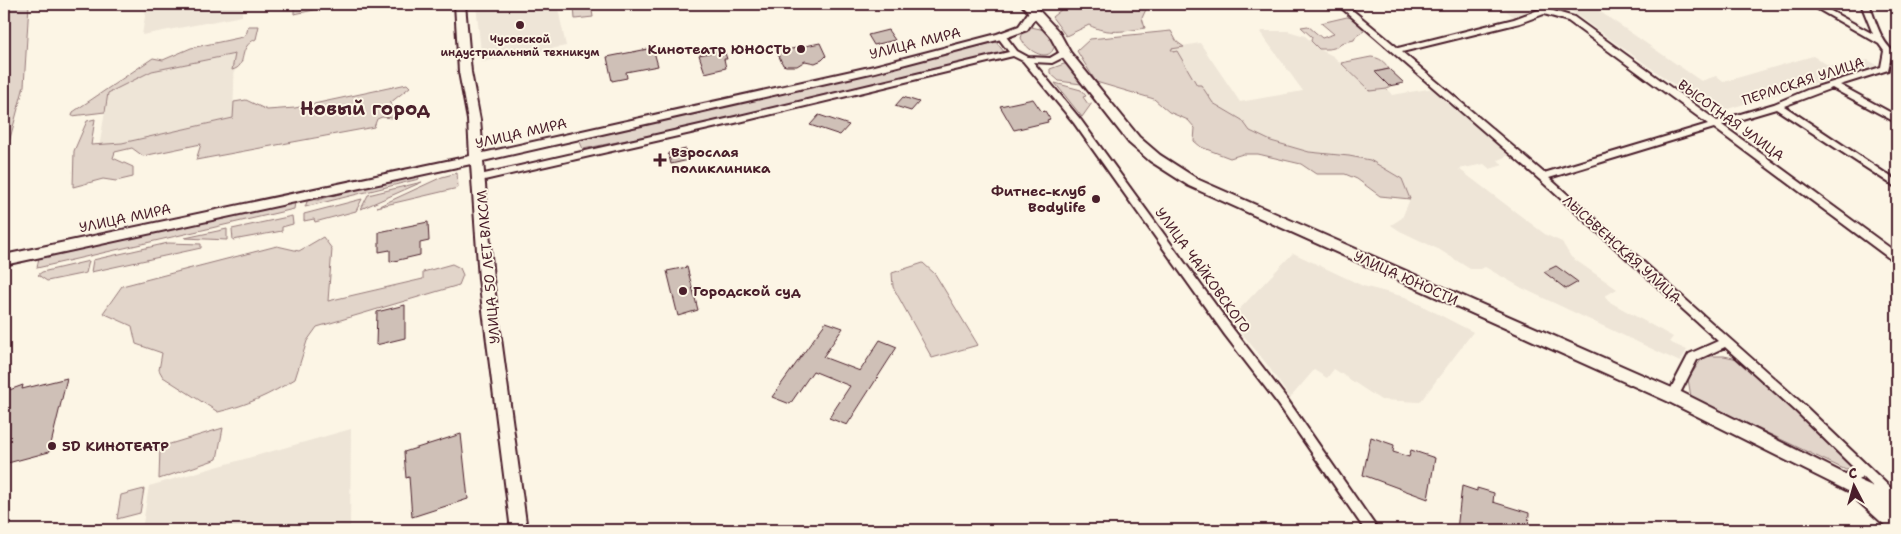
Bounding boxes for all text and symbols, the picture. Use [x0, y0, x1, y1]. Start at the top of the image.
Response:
marker: Чусовской индустриальный техникум [514, 19, 526, 31]
street label: УЛИЦА МИРА [867, 23, 963, 63]
place label: Чусовской индустриальный техникум [440, 32, 600, 60]
place label: Кинотеатр ЮНОСТЬ [648, 40, 791, 58]
marker: Кинотеатр ЮНОСТЬ [795, 43, 807, 55]
street label: ПЕРМСКАЯ УЛИЦА [1740, 53, 1866, 109]
street label: ВЫСОТНАЯ УЛИЦА [1674, 75, 1788, 165]
district label: Новый город [300, 96, 431, 121]
street label: УЛИЦА МИРА [473, 114, 569, 152]
place label: Взрослая поликлиника [671, 143, 771, 177]
marker: Взрослая поликлиника [653, 153, 667, 167]
place label: Фитнес-клуб Bodylife [991, 182, 1086, 216]
street label: УЛИЦА 50 ЛЕТ ВЛКСМ [472, 189, 504, 345]
street label: ЛЫСЬВЕНСКАЯ УЛИЦА [1559, 191, 1685, 307]
marker: Фитнес-клуб Bodylife [1090, 193, 1102, 205]
street label: УЛИЦА МИРА [77, 199, 173, 237]
street label: УЛИЦА ЧАЙКОВСКОГО [1151, 204, 1255, 336]
street label: УЛИЦА ЮНОСТИ [1351, 247, 1461, 309]
place label: Городской суд [693, 282, 801, 300]
marker: Городской суд [677, 285, 689, 297]
place label: 5D КИНОТЕАТР [62, 437, 169, 455]
marker: 5D КИНОТЕАТР [46, 440, 58, 452]
north arrow [1828, 462, 1878, 512]
text: С [1847, 464, 1858, 482]

